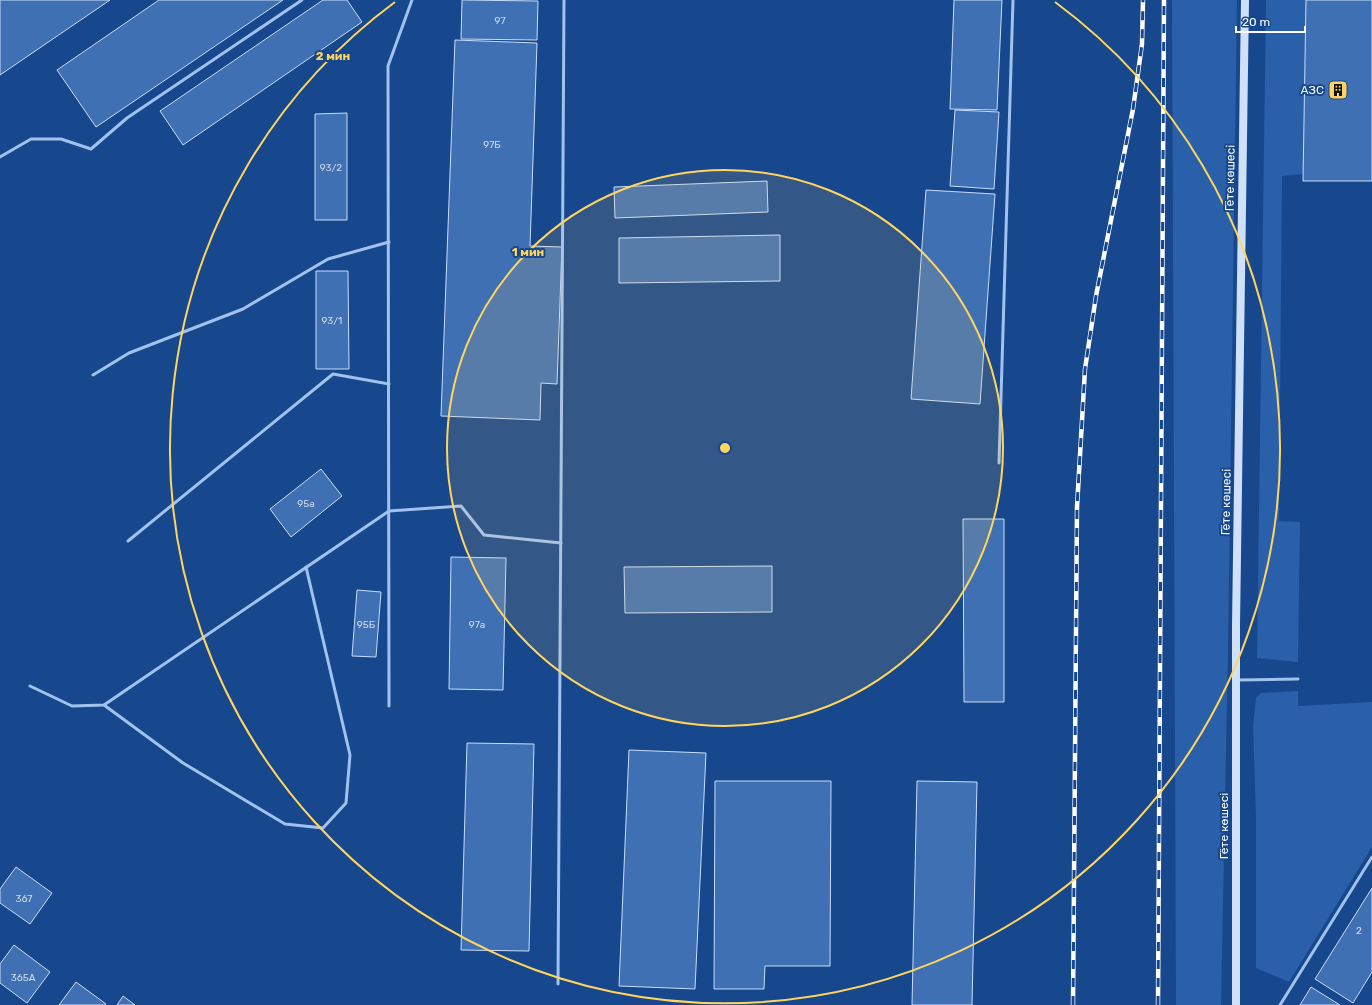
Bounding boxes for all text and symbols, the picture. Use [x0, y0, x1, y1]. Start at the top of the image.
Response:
scale bar [1236, 8, 1305, 34]
house number: 97 [494, 15, 506, 27]
text: 20 m [1242, 15, 1270, 29]
text: 2 мин [316, 49, 350, 63]
building icon: АЗС [1327, 79, 1349, 101]
place label: АЗС [1301, 83, 1324, 97]
house number: 97Б [483, 139, 501, 151]
street label: Гёте көшесі [1222, 145, 1238, 211]
house number: 93/2 [320, 162, 342, 174]
text: 1 мин [512, 245, 544, 259]
house number: 93/1 [322, 315, 342, 327]
centre of rings [718, 441, 732, 455]
street label: Гёте көшесі [1218, 469, 1234, 535]
house number: 95а [297, 498, 315, 510]
house number: 95Б [357, 619, 376, 631]
house number: 97а [469, 619, 485, 631]
street label: Гёте көшесі [1217, 793, 1231, 859]
house number: 367 [16, 893, 32, 905]
house number: 2 [1356, 925, 1362, 937]
house number: 365А [11, 972, 36, 984]

